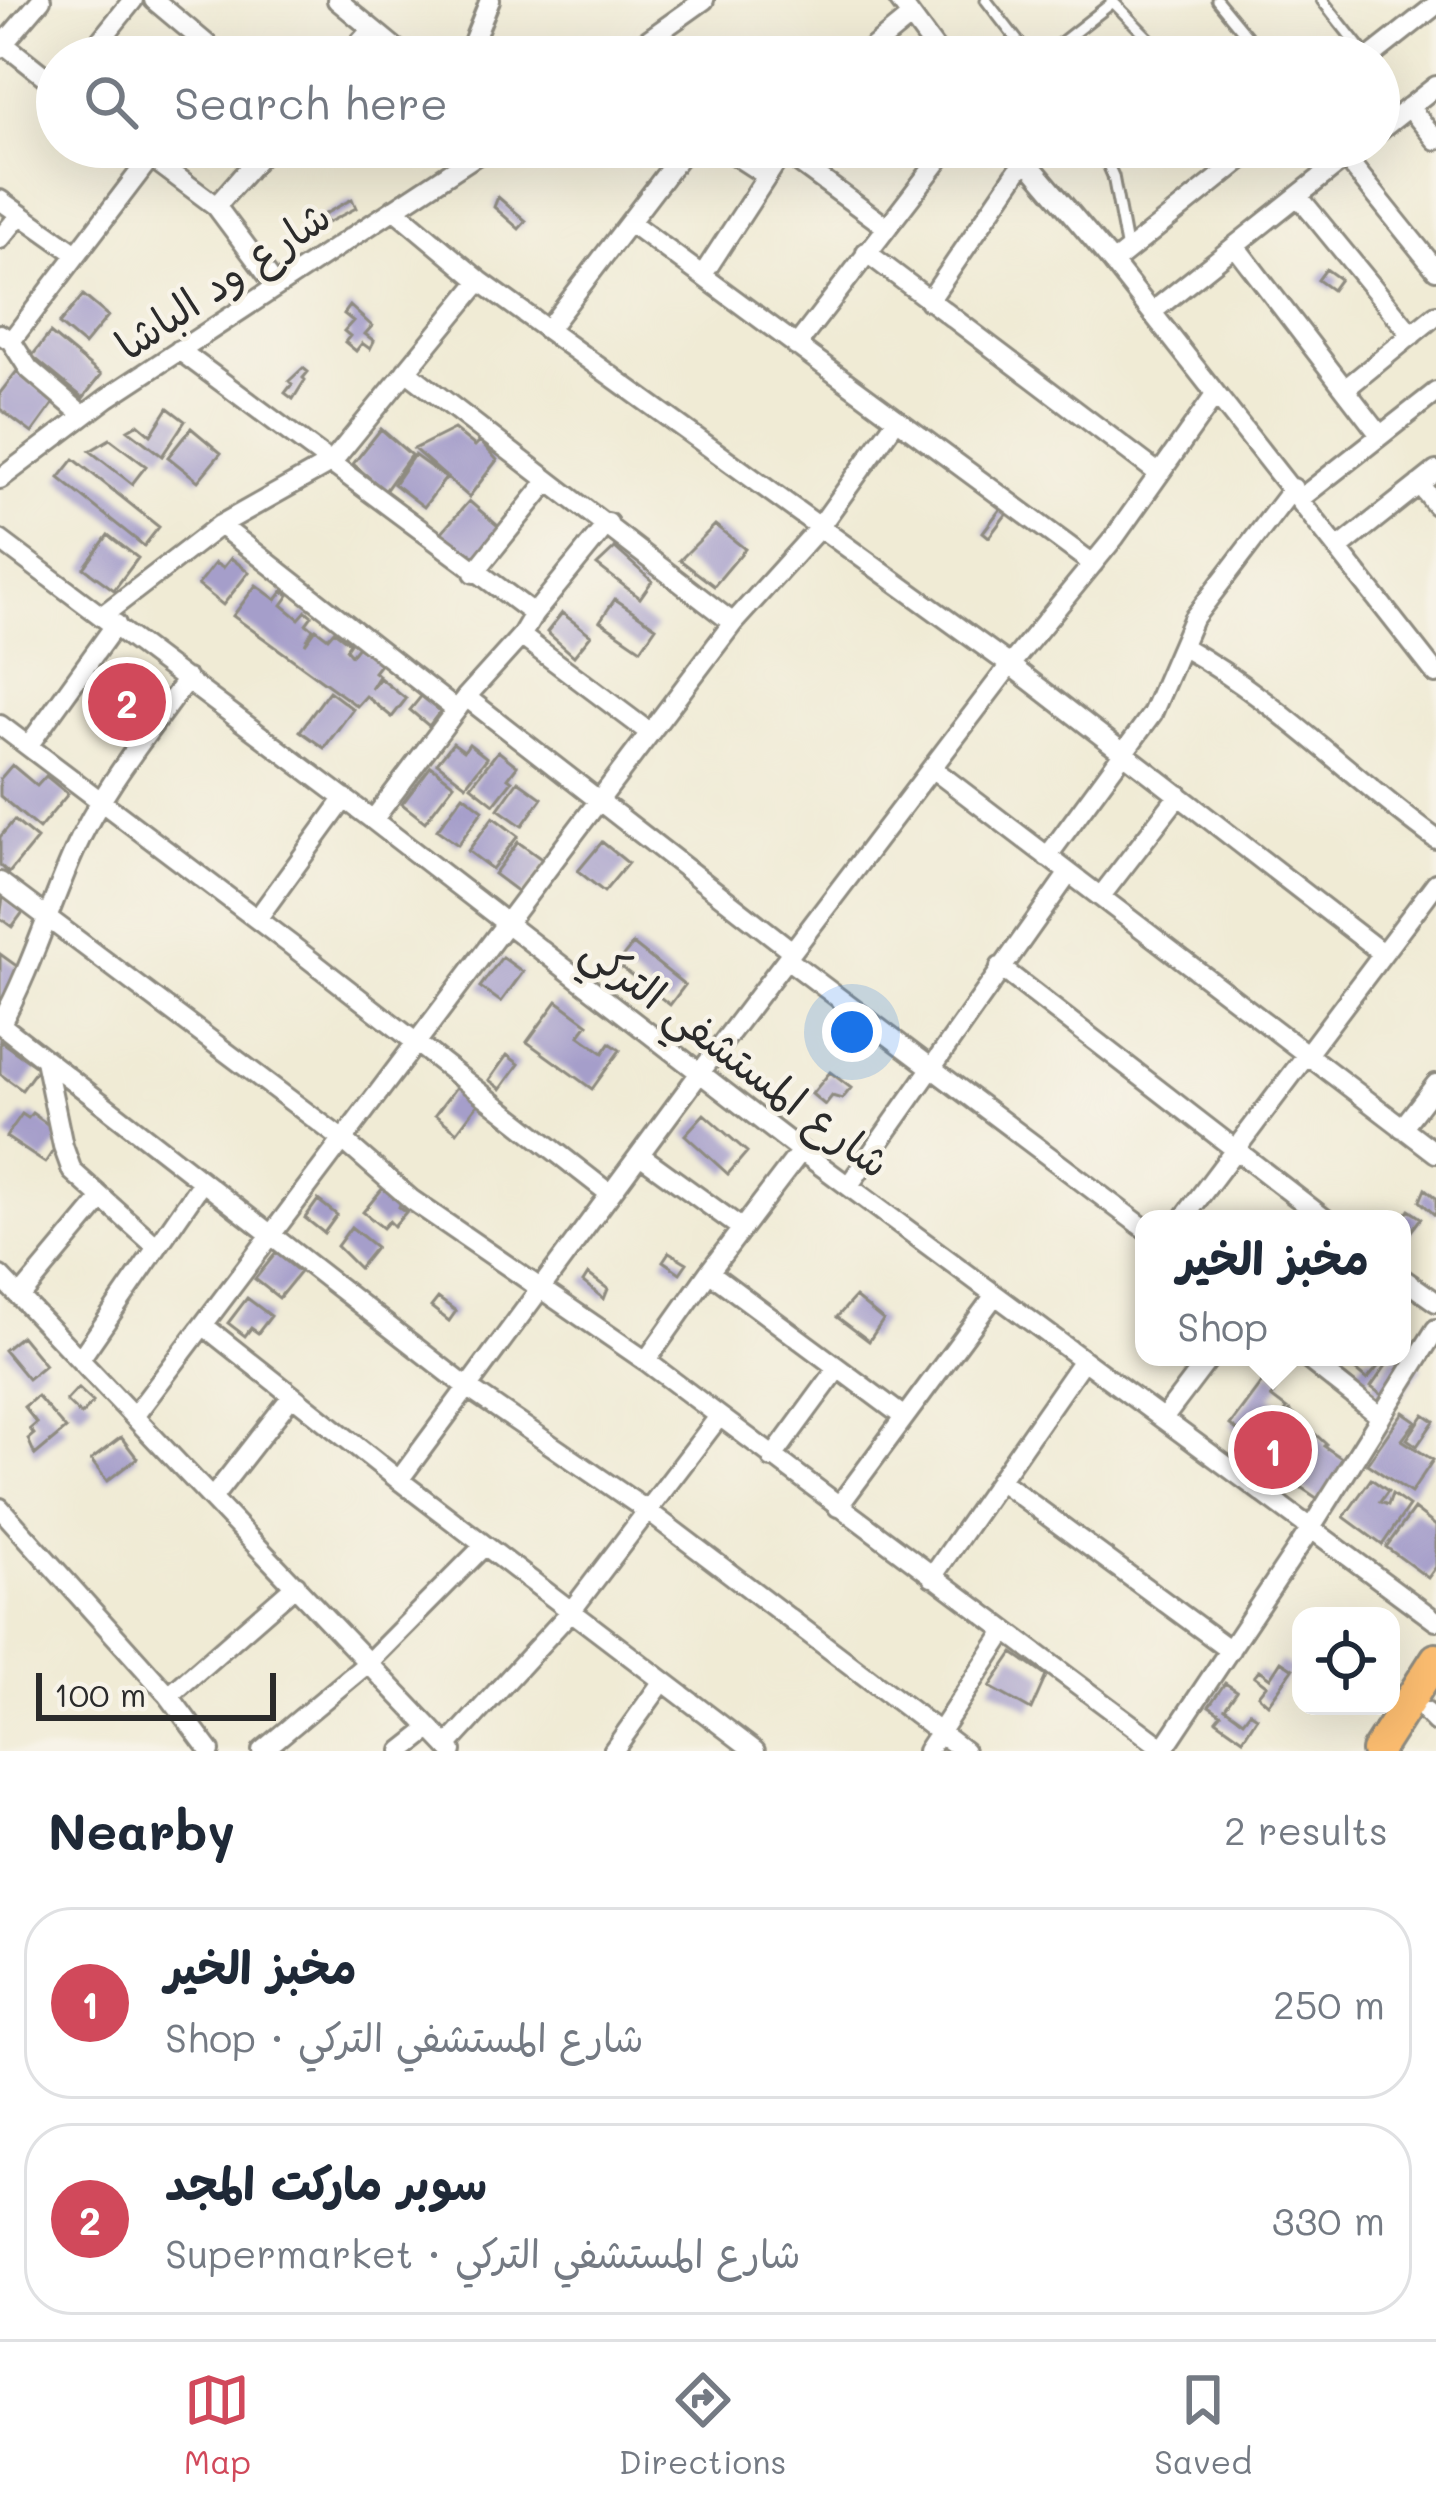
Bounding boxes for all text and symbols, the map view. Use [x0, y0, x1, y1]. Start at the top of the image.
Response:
search box [36, 36, 1400, 168]
icon: search [78, 69, 144, 135]
text: Search here [174, 73, 448, 131]
street label: شارع ود الباشا [104, 187, 342, 374]
pin: 2 [88, 657, 166, 747]
street label: شارع المستشفي التركي [565, 921, 902, 1198]
your location [822, 1002, 882, 1062]
popup [1135, 1210, 1411, 1366]
text: مخبز الخير [1177, 1228, 1369, 1286]
text: Shop [1177, 1300, 1268, 1351]
pin: 1 [1234, 1405, 1312, 1495]
map controls [1292, 1607, 1400, 1715]
button: locate [1292, 1607, 1400, 1715]
scale bar [36, 1667, 276, 1720]
text: 100 m [54, 1672, 146, 1715]
text: Nearby [48, 1796, 235, 1863]
text: 2 results [1224, 1804, 1388, 1855]
text: مخبز الخير [165, 1937, 357, 1995]
text: 1 [81, 1978, 99, 2029]
text: 250 m [1273, 1978, 1385, 2029]
text: Shop · شارع المستشفي التركي [165, 2011, 644, 2062]
text: سوبر ماركت المجد [165, 2153, 487, 2211]
text: 2 [79, 2194, 101, 2245]
text: 330 m [1272, 2194, 1385, 2245]
text: Supermarket · شارع المستشفي التركي [165, 2227, 801, 2278]
tab: Map [184, 2367, 251, 2482]
tab: Directions [619, 2367, 786, 2482]
tab: Saved [1154, 2367, 1252, 2482]

